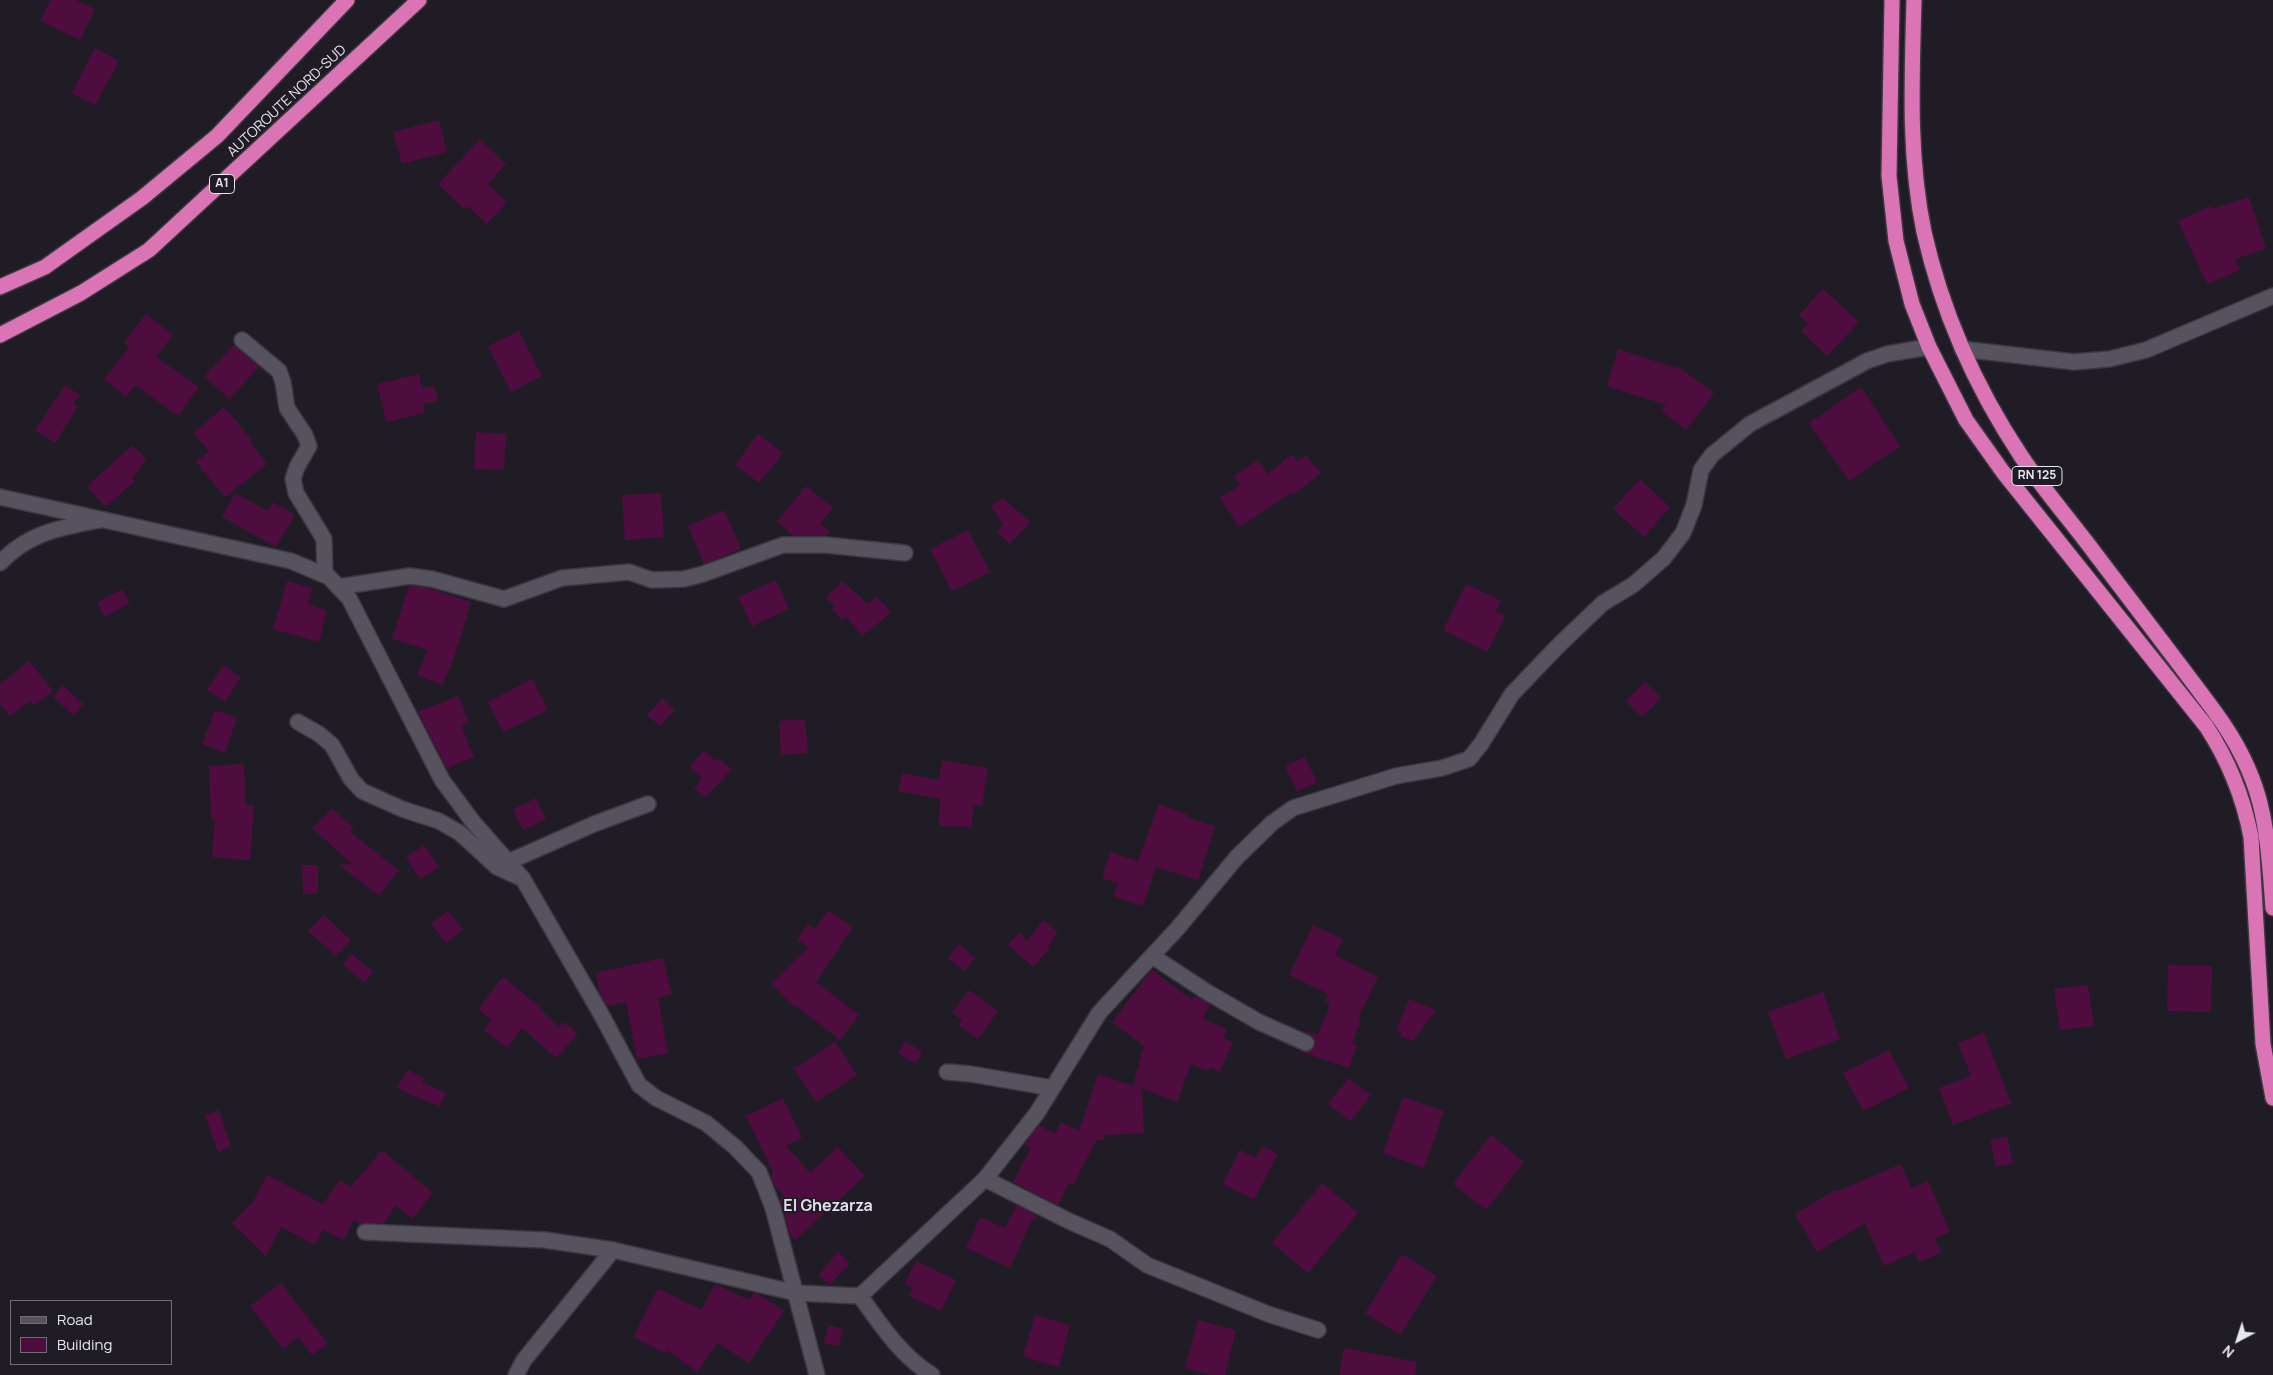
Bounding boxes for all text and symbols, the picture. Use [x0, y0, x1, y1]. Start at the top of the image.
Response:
street label: AUTOROUTE NORD-SUD [224, 41, 350, 161]
road number: A1 [210, 174, 234, 193]
road number: RN 125 [2012, 466, 2062, 486]
district label: El Ghezarza [783, 1197, 873, 1217]
legend [10, 1300, 172, 1365]
text: Road [57, 1309, 93, 1330]
north arrow [2213, 1315, 2263, 1365]
text: Building [57, 1334, 112, 1355]
text: N [2218, 1341, 2238, 1362]

